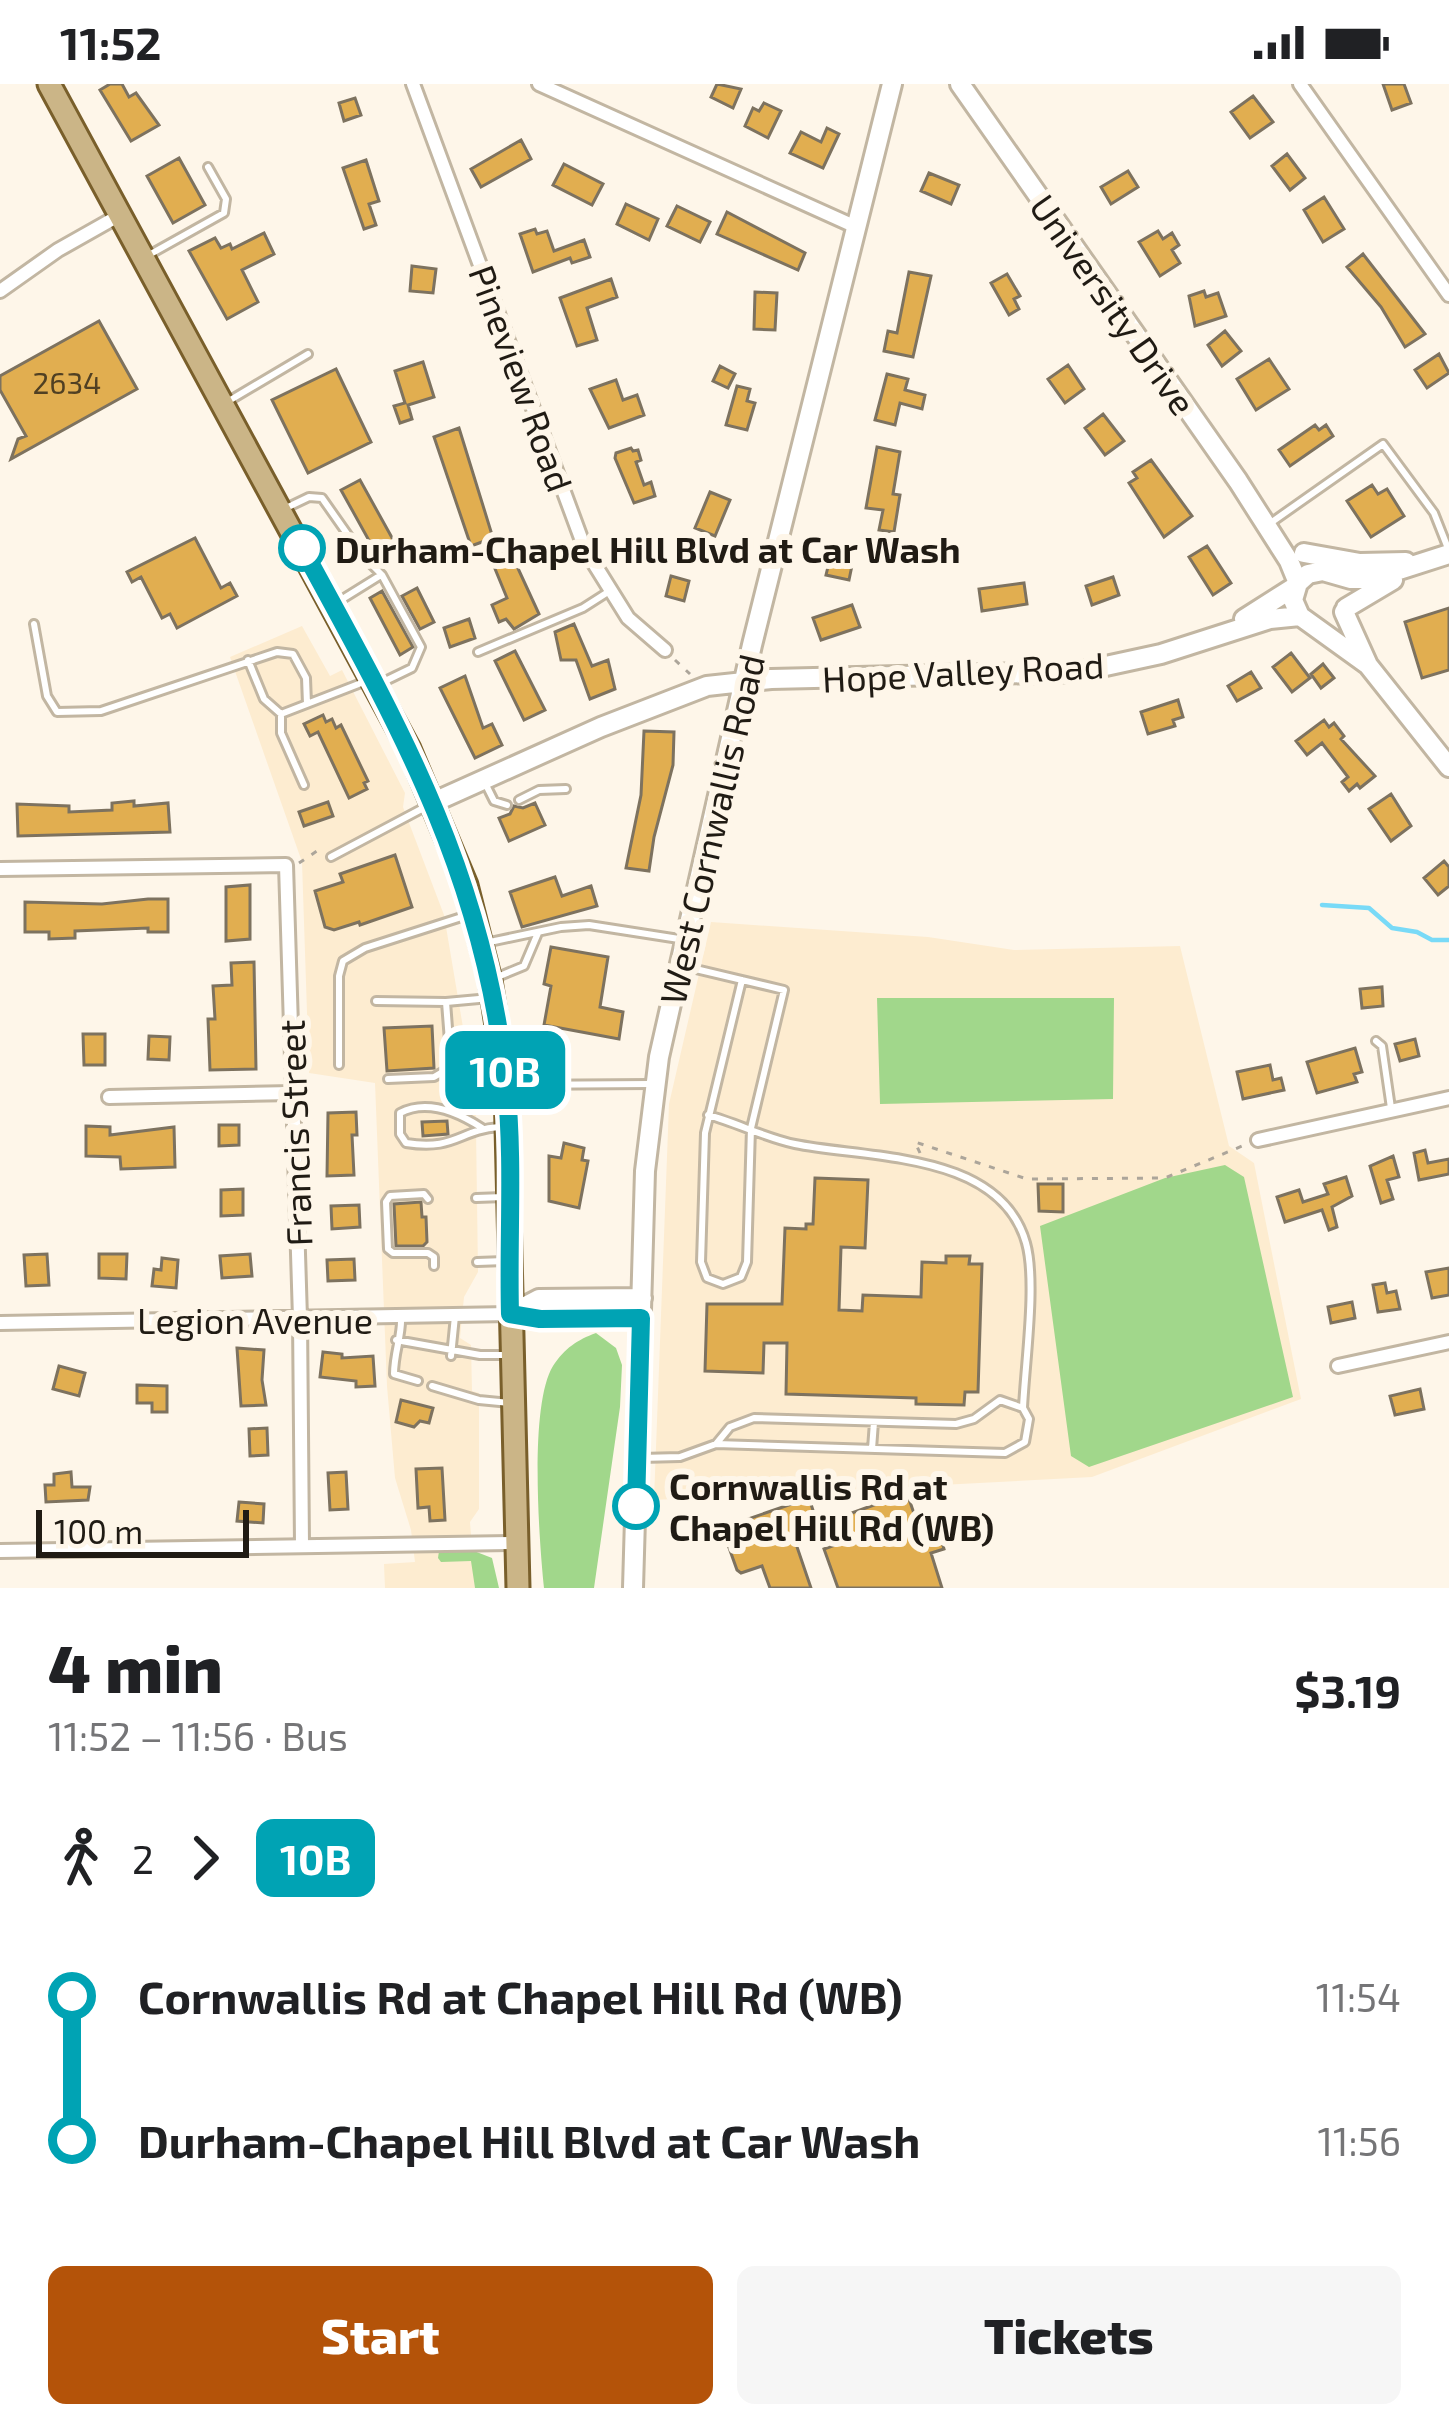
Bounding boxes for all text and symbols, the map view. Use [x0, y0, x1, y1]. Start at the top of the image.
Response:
text: 11:52 [60, 15, 161, 69]
street label: University Drive [1022, 186, 1206, 422]
street label: Pineview Road [461, 259, 583, 497]
house number: 2634 [32, 364, 102, 400]
marker: Durham-Chapel Hill Blvd at Car Wash [280, 526, 324, 570]
place label: Durham-Chapel Hill Blvd at Car Wash [335, 527, 961, 570]
street label: Hope Valley Road [821, 642, 1105, 700]
street label: West Cornwallis Road [650, 650, 772, 1008]
street label: Francis Street [269, 1019, 319, 1247]
line badge: 10B [436, 1031, 574, 1109]
text: 10B [469, 1045, 541, 1095]
street label: Legion Avenue [137, 1298, 373, 1341]
place label: Cornwallis Rd at Chapel Hill Rd (WB) [669, 1464, 994, 1548]
marker: Cornwallis Rd at Chapel Hill Rd (WB) [614, 1484, 658, 1528]
scale bar [36, 1504, 249, 1557]
text: 100 m [54, 1511, 143, 1551]
text: 4 min [48, 1627, 223, 1706]
text: $3.19 [1294, 1663, 1401, 1717]
text: 11:52 – 11:56 · Bus [48, 1712, 348, 1759]
icon: walk [48, 1825, 114, 1891]
icon: forward [172, 1825, 238, 1891]
text: 10B [280, 1833, 351, 1883]
text: 2 [132, 1835, 154, 1882]
text: Cornwallis Rd at Chapel Hill Rd (WB) [138, 1969, 902, 2023]
text: 11:54 [1316, 1973, 1401, 2020]
text: Durham-Chapel Hill Blvd at Car Wash [138, 2113, 920, 2167]
text: 11:56 [1318, 2117, 1401, 2164]
button: Start [48, 2266, 713, 2404]
button: Tickets [737, 2266, 1401, 2404]

